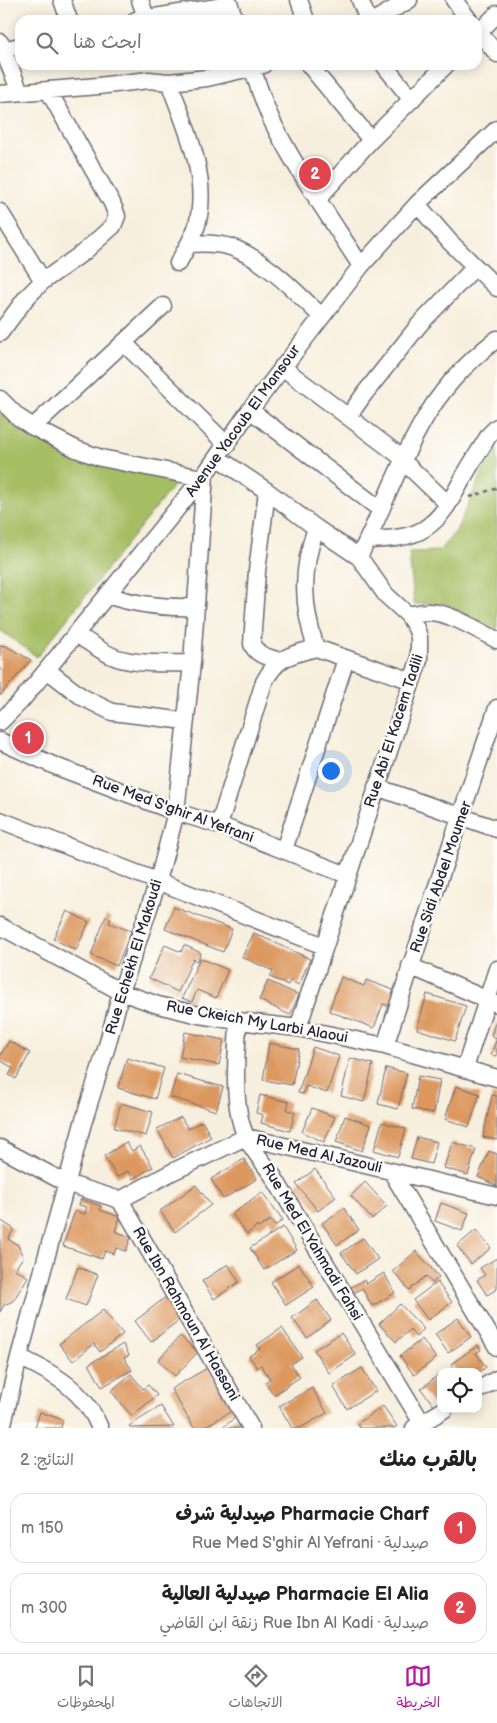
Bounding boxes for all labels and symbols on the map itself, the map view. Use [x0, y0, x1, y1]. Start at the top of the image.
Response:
pin: 2 [299, 155, 331, 193]
street label: Avenue Yacoub El Mansour [181, 341, 305, 501]
street label: Rue Abi El Kacem Tadili [360, 652, 428, 810]
pin: 1 [12, 719, 44, 757]
your location [318, 758, 344, 784]
street label: Rue Med S'ghir Al Yefrani [90, 771, 256, 847]
street label: Rue Sidi Abdel Moumer [406, 798, 476, 955]
street label: Rue Echekh El Makoudi [101, 877, 167, 1037]
street label: Rue Ckeich My Larbi Alaoui [165, 997, 349, 1047]
street label: Rue Med Al Jazouli [254, 1130, 384, 1178]
street label: Rue Med El Yahmadi Fahsi [257, 1160, 367, 1324]
street label: Rue Ibn Rahmoun Al Hassani [128, 1224, 244, 1404]

